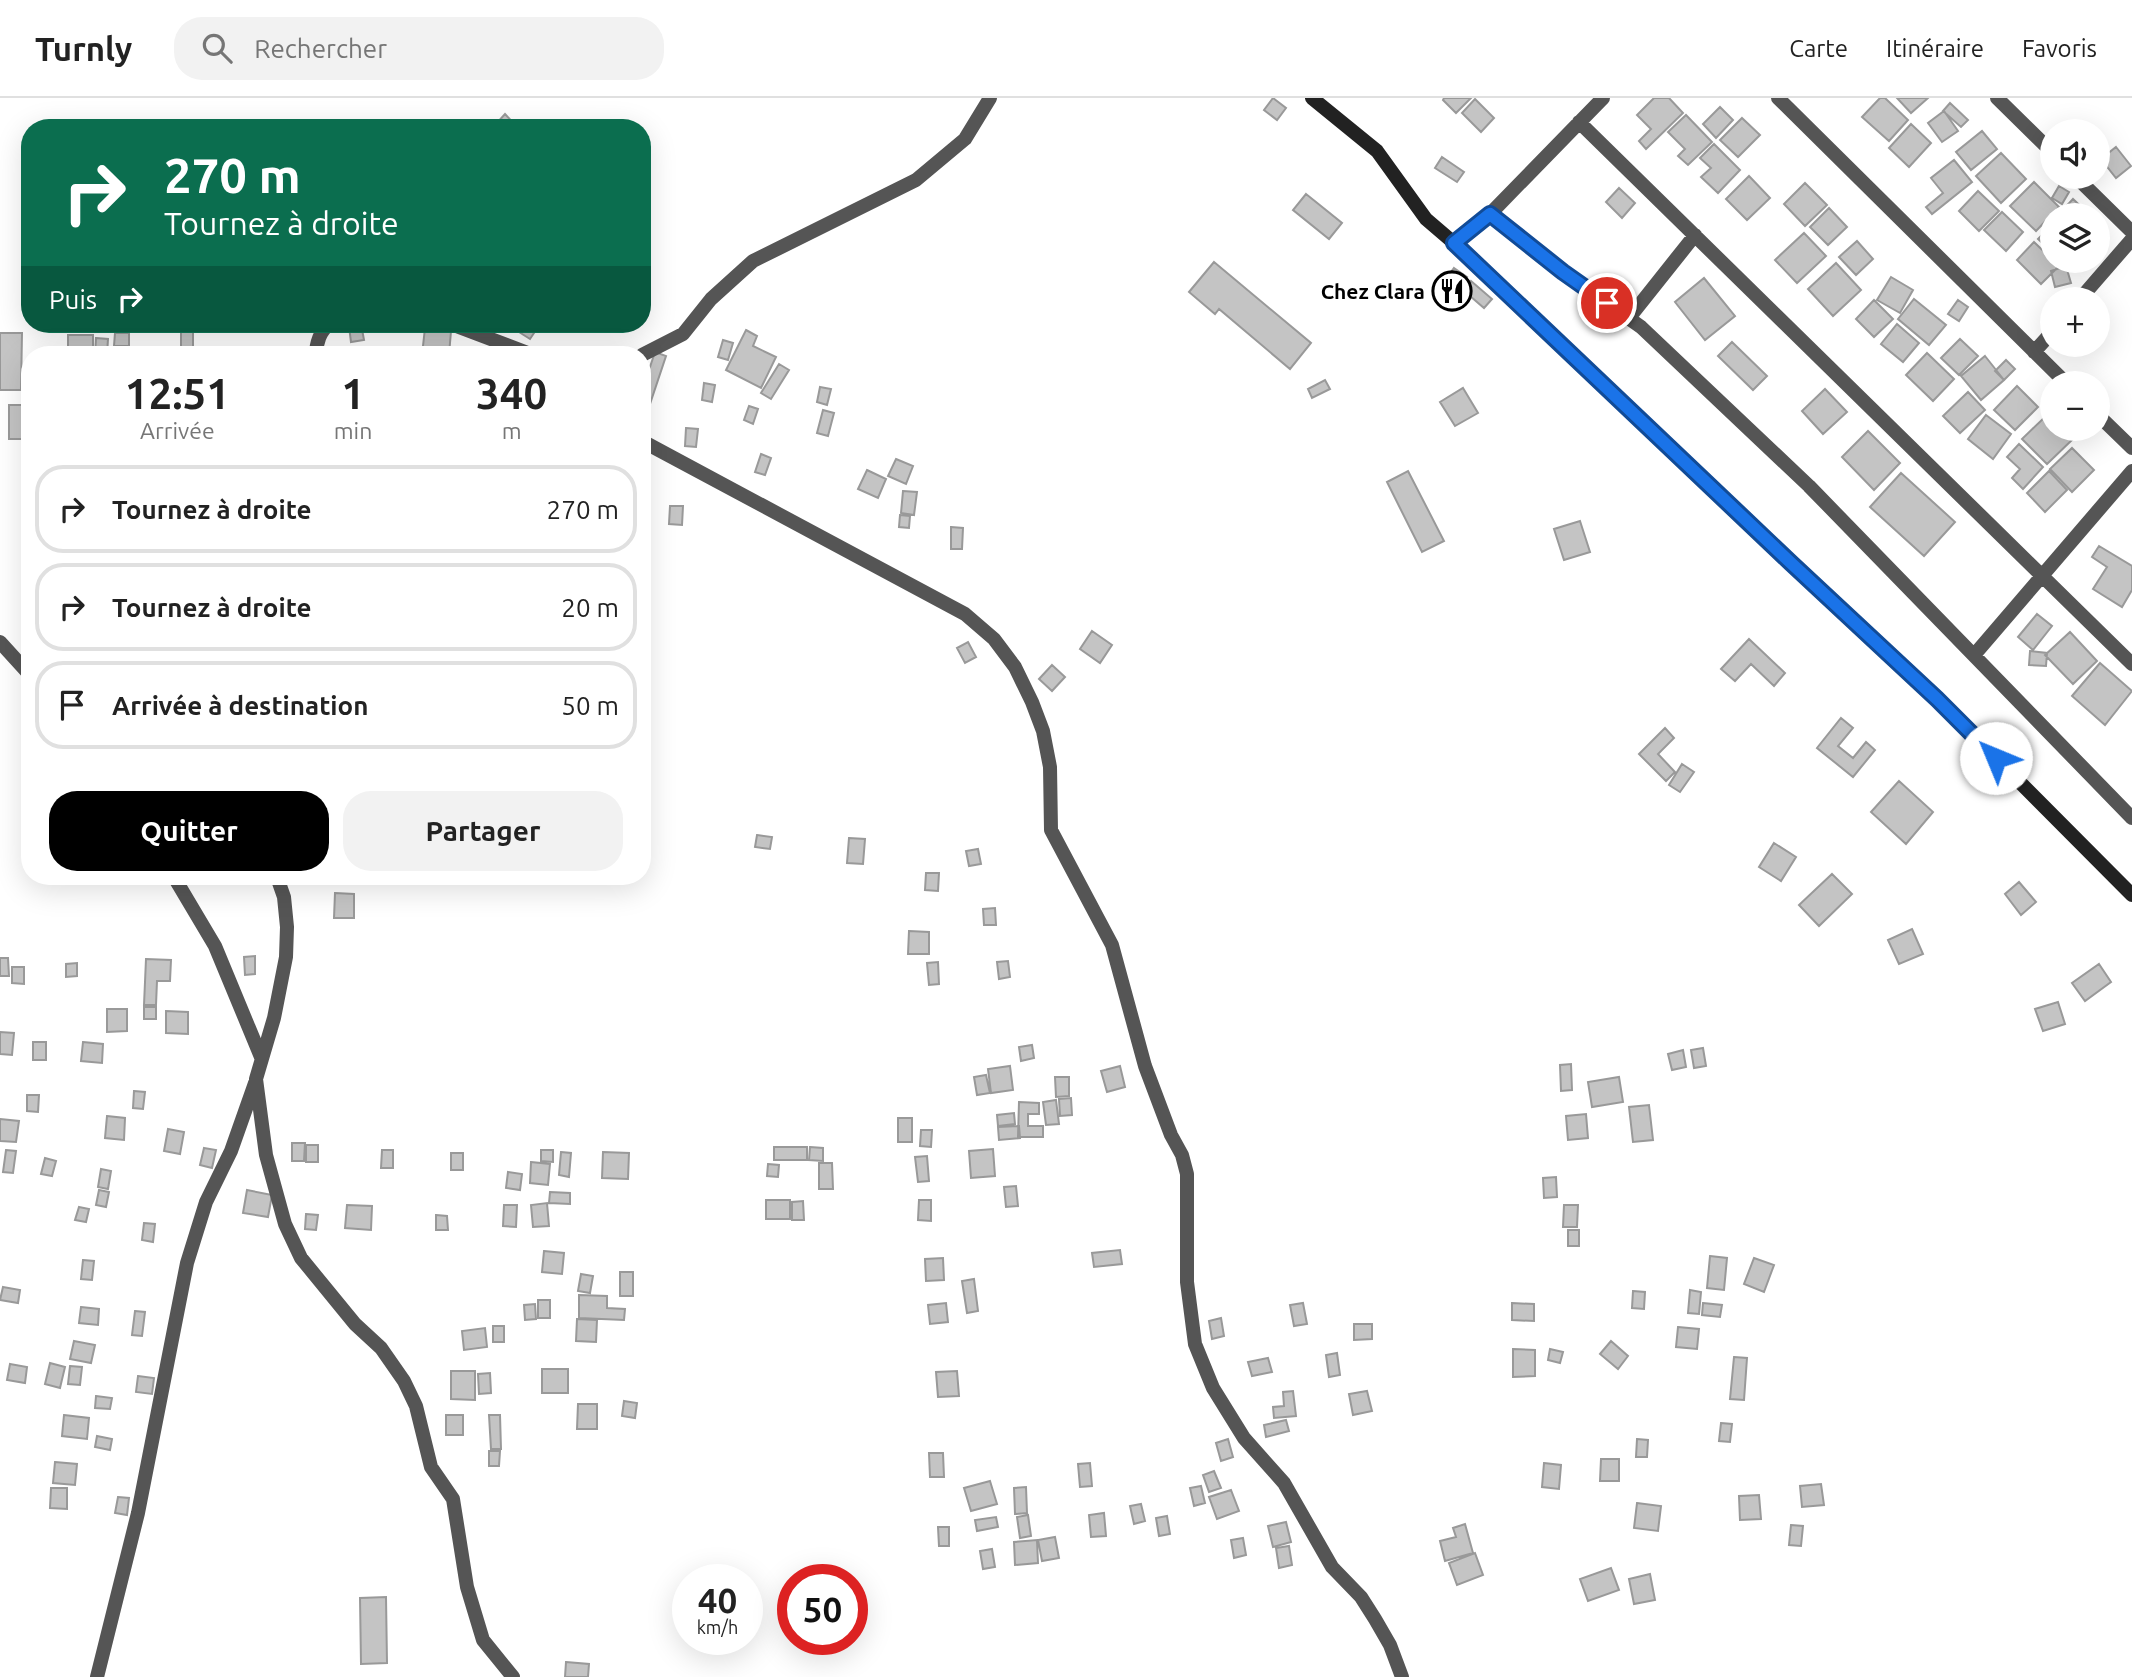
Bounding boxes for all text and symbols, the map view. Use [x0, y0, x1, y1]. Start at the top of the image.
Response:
search box [174, 17, 664, 80]
icon: search [198, 29, 236, 67]
text: Turnly [35, 30, 132, 67]
text: Rechercher [254, 34, 387, 63]
text: Carte [1789, 35, 1848, 62]
text: Itinéraire [1886, 35, 1984, 62]
text: Favoris [2022, 35, 2097, 62]
map controls [2040, 119, 2110, 441]
button: sound [2040, 119, 2110, 189]
icon: right [49, 147, 140, 238]
text: 270 m [164, 147, 301, 202]
button: layers [2040, 203, 2110, 273]
text: Tournez à droite [164, 205, 399, 241]
restaurant icon: Chez Clara [1431, 270, 1473, 312]
pin [1577, 273, 1637, 333]
place label: Chez Clara [1321, 279, 1425, 303]
icon: right [111, 280, 149, 318]
icon: arrive [1588, 284, 1626, 322]
text: Puis [49, 285, 97, 314]
button: + [2040, 287, 2110, 357]
text: 12:51 [125, 370, 230, 417]
text: 1 [341, 370, 365, 417]
text: 340 [476, 370, 547, 417]
button: − [2040, 371, 2110, 441]
text: Arrivée [140, 418, 215, 443]
text: min [334, 418, 372, 443]
text: m [502, 418, 522, 443]
icon: right [53, 490, 91, 528]
text: Tournez à droite [112, 495, 311, 524]
text: 270 m [547, 495, 619, 524]
icon: right [53, 588, 91, 626]
text: Tournez à droite [112, 593, 311, 622]
text: 20 m [561, 593, 619, 622]
icon: arrive [53, 686, 91, 724]
text: Arrivée à destination [112, 691, 368, 720]
text: 50 m [561, 691, 619, 720]
position arrow [1959, 721, 2033, 795]
button: Quitter [49, 791, 329, 871]
button: Partager [343, 791, 623, 871]
speed limit sign: 50 [777, 1564, 868, 1655]
text: 40 [698, 1580, 737, 1620]
text: km/h [697, 1617, 738, 1637]

